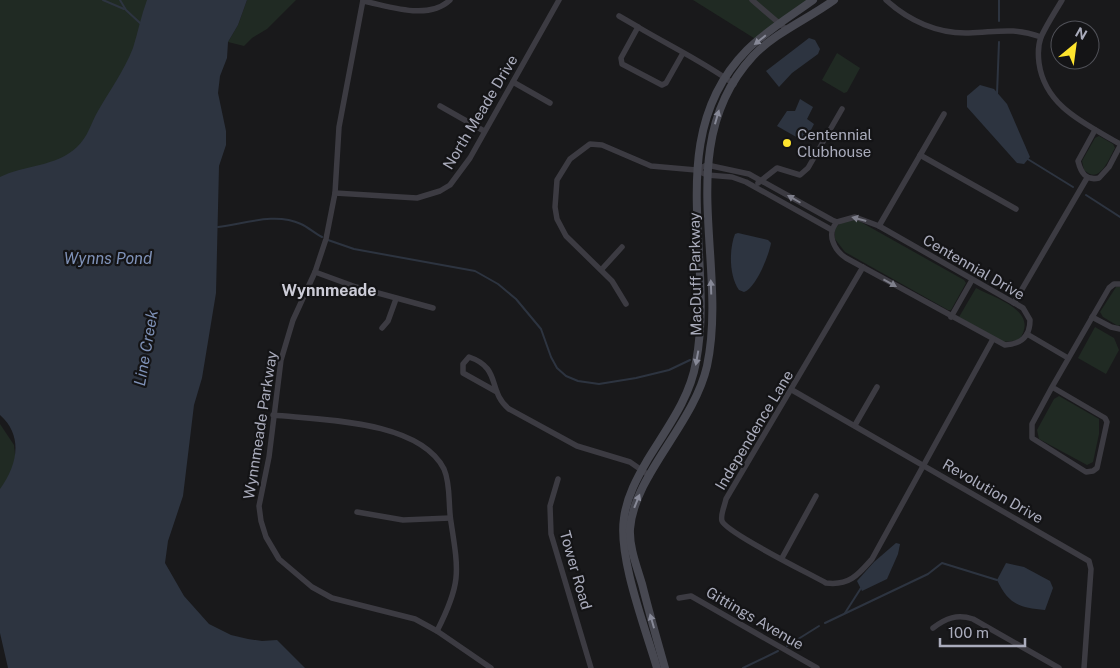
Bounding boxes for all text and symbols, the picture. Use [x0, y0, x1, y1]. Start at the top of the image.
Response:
north arrow [1050, 20, 1100, 70]
text: N [1073, 24, 1090, 43]
one-way arrow [754, 34, 767, 45]
street label: North Meade Drive [439, 52, 521, 172]
one-way arrow [714, 110, 722, 125]
place label: Centennial Clubhouse [797, 126, 872, 160]
marker: Centennial Clubhouse [781, 137, 793, 149]
one-way arrow [786, 195, 801, 203]
street label: MacDuff Parkway [685, 212, 705, 336]
one-way arrow [852, 215, 867, 223]
street label: Centennial Drive [920, 231, 1028, 303]
water label: Wynns Pond [64, 249, 153, 268]
one-way arrow [706, 278, 714, 294]
one-way arrow [884, 278, 897, 287]
district label: Wynnmeade [281, 281, 377, 300]
water label: Line Creek [130, 308, 162, 388]
street label: Wynnmeade Parkway [240, 350, 280, 500]
one-way arrow [693, 350, 701, 365]
street label: Independence Lane [712, 367, 796, 493]
street label: Revolution Drive [940, 455, 1046, 527]
one-way arrow [633, 493, 641, 508]
street label: Tower Road [557, 529, 595, 611]
street label: Gittings Avenue [703, 583, 807, 653]
one-way arrow [648, 613, 656, 629]
scale bar [940, 616, 1025, 648]
text: 100 m [948, 624, 989, 641]

